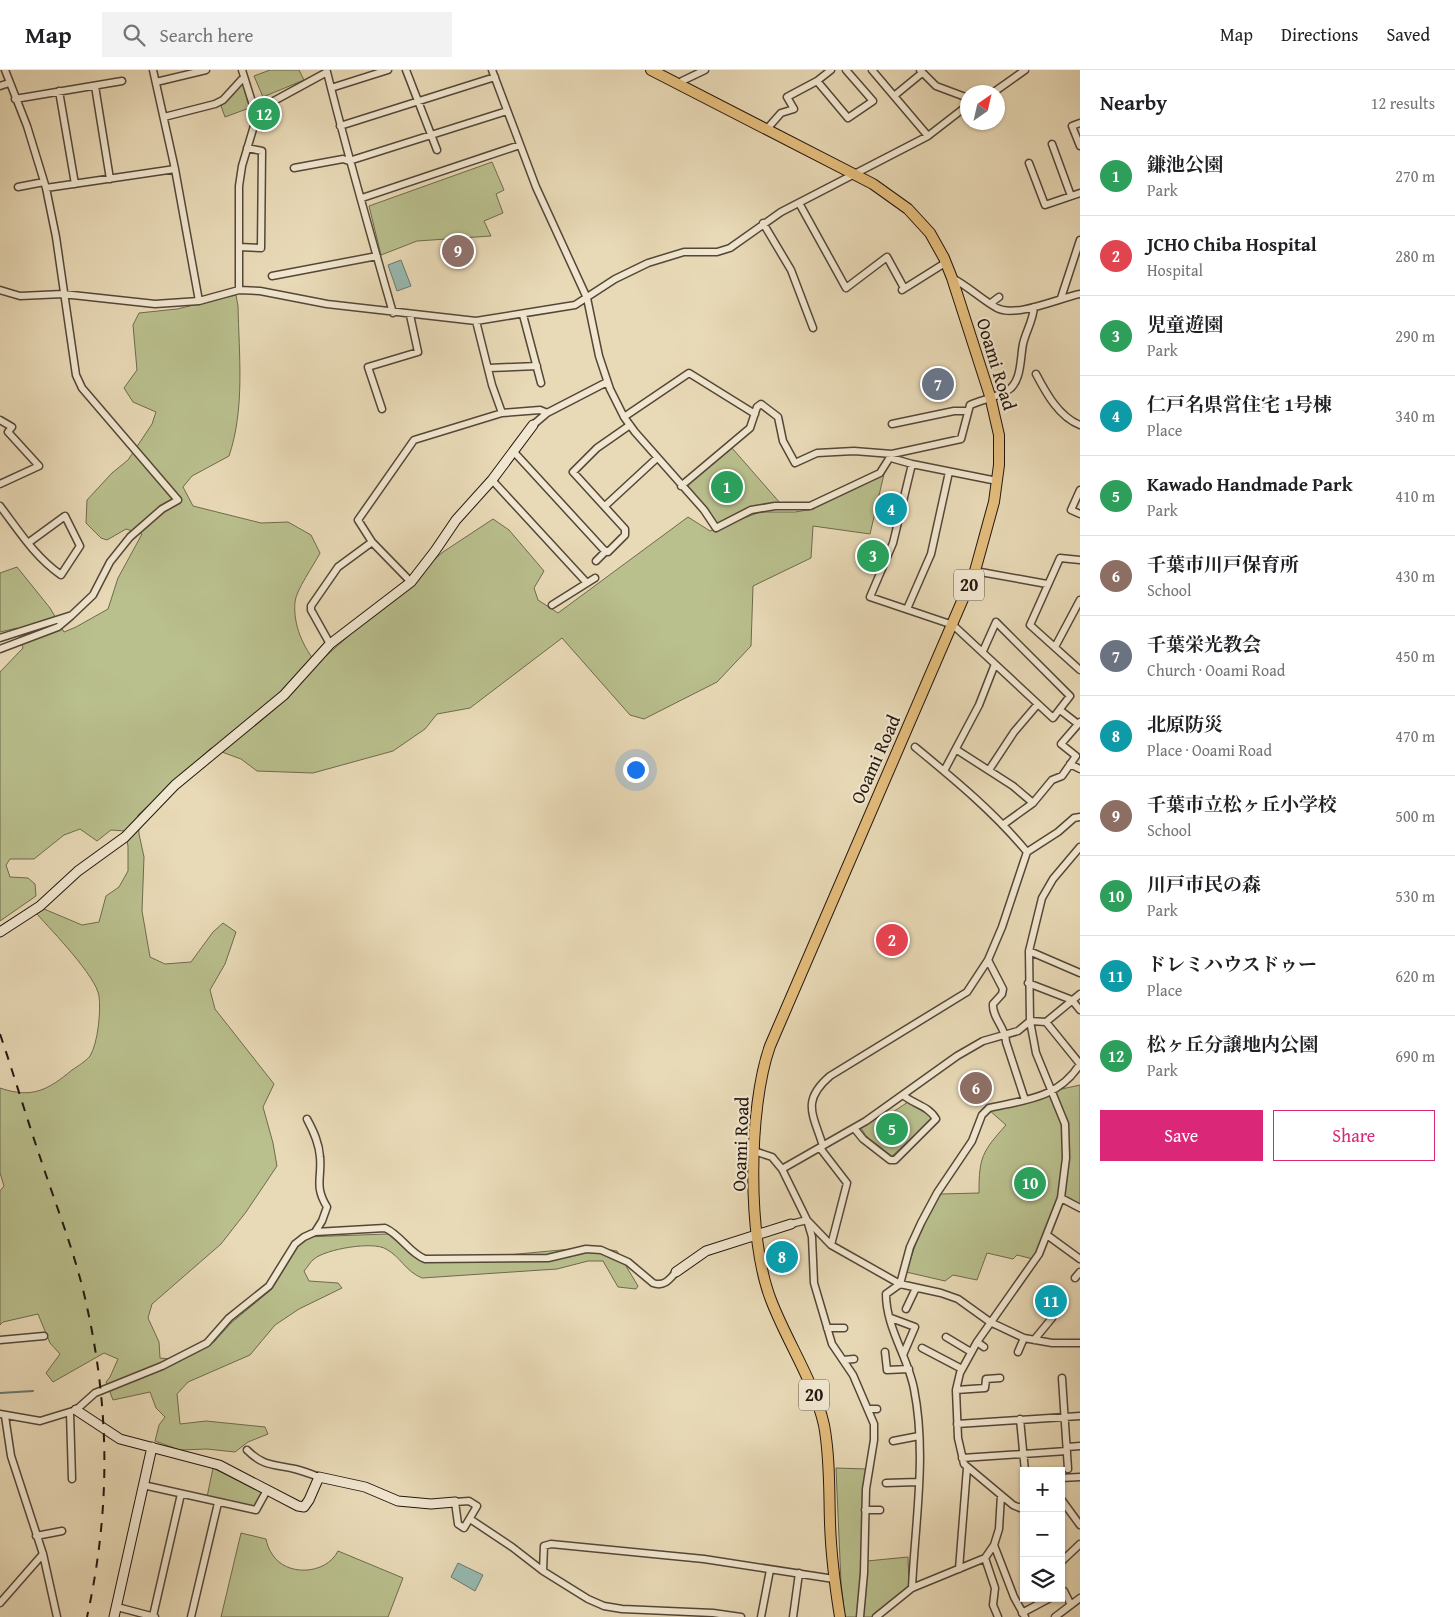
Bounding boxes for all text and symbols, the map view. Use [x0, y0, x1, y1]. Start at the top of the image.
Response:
search box [102, 12, 452, 57]
text: Map [25, 17, 72, 52]
icon: search [120, 21, 148, 49]
text: Search here [160, 21, 253, 49]
text: Map [1220, 21, 1253, 48]
text: Directions [1281, 21, 1358, 48]
text: Saved [1386, 21, 1430, 48]
north arrow [960, 85, 1005, 130]
text: Nearby [1100, 87, 1167, 118]
text: 12 results [1371, 91, 1435, 115]
pin: 12 [248, 95, 280, 133]
text: 鎌池公園 [1147, 150, 1223, 178]
text: 1 [1112, 164, 1120, 188]
text: 270 m [1395, 164, 1435, 188]
text: Park [1147, 178, 1178, 202]
text: JCHO Chiba Hospital [1147, 230, 1317, 258]
pin: 9 [442, 232, 474, 270]
text: 2 [1112, 244, 1120, 268]
text: 280 m [1395, 244, 1435, 268]
text: Hospital [1147, 258, 1203, 282]
text: 児童遊園 [1147, 310, 1223, 338]
street label: Ooami Road [970, 314, 1025, 414]
text: 3 [1112, 324, 1120, 348]
text: 290 m [1395, 324, 1435, 348]
text: Park [1147, 338, 1178, 362]
pin: 7 [922, 365, 954, 403]
text: 仁戸名県営住宅 1号棟 [1147, 390, 1332, 418]
text: 4 [1112, 404, 1120, 428]
text: 340 m [1395, 404, 1435, 428]
text: Place [1147, 418, 1182, 442]
pin: 1 [711, 468, 743, 506]
text: Kawado Handmade Park [1147, 470, 1353, 498]
text: 5 [1112, 484, 1120, 508]
text: 410 m [1395, 484, 1435, 508]
pin: 4 [875, 490, 907, 528]
text: Park [1147, 498, 1178, 522]
pin: 3 [857, 537, 889, 575]
text: 千葉市川戸保育所 [1147, 550, 1299, 578]
text: 6 [1112, 564, 1120, 588]
text: 430 m [1395, 564, 1435, 588]
road number: 20 [954, 570, 984, 600]
text: School [1147, 578, 1191, 602]
text: 千葉栄光教会 [1147, 630, 1261, 658]
text: 7 [1112, 644, 1120, 668]
text: 450 m [1395, 644, 1435, 668]
text: Church · Ooami Road [1147, 658, 1285, 682]
street label: Ooami Road [843, 709, 907, 808]
text: 北原防災 [1147, 710, 1223, 738]
text: 8 [1112, 724, 1120, 748]
text: 470 m [1395, 724, 1435, 748]
text: Place · Ooami Road [1147, 738, 1272, 762]
your location [623, 757, 649, 783]
text: 千葉市立松ヶ丘小学校 [1147, 790, 1337, 818]
text: 9 [1112, 804, 1120, 828]
text: 500 m [1395, 804, 1435, 828]
text: School [1147, 818, 1191, 842]
text: 川戸市民の森 [1147, 870, 1261, 898]
text: 10 [1108, 884, 1124, 908]
text: 530 m [1395, 884, 1435, 908]
text: Park [1147, 898, 1178, 922]
pin: 2 [876, 921, 908, 959]
text: ドレミハウスドゥー [1147, 950, 1317, 978]
text: 11 [1108, 964, 1124, 988]
text: 620 m [1395, 964, 1435, 988]
text: Place [1147, 978, 1182, 1002]
text: 松ヶ丘分譲地内公園 [1147, 1030, 1318, 1058]
text: 12 [1108, 1044, 1124, 1068]
text: 690 m [1395, 1044, 1435, 1068]
text: Park [1147, 1058, 1178, 1082]
pin: 6 [960, 1069, 992, 1107]
street label: Ooami Road [724, 1095, 756, 1192]
pin: 5 [876, 1110, 908, 1148]
button: Save [1100, 1110, 1263, 1161]
button: Share [1273, 1110, 1435, 1161]
pin: 10 [1014, 1164, 1046, 1202]
pin: 8 [766, 1238, 798, 1276]
pin: 11 [1035, 1282, 1067, 1320]
road number: 20 [799, 1380, 829, 1410]
map controls [1020, 1467, 1065, 1602]
button: + [1020, 1467, 1065, 1512]
button: − [1020, 1512, 1065, 1557]
button: layers [1020, 1557, 1065, 1602]

